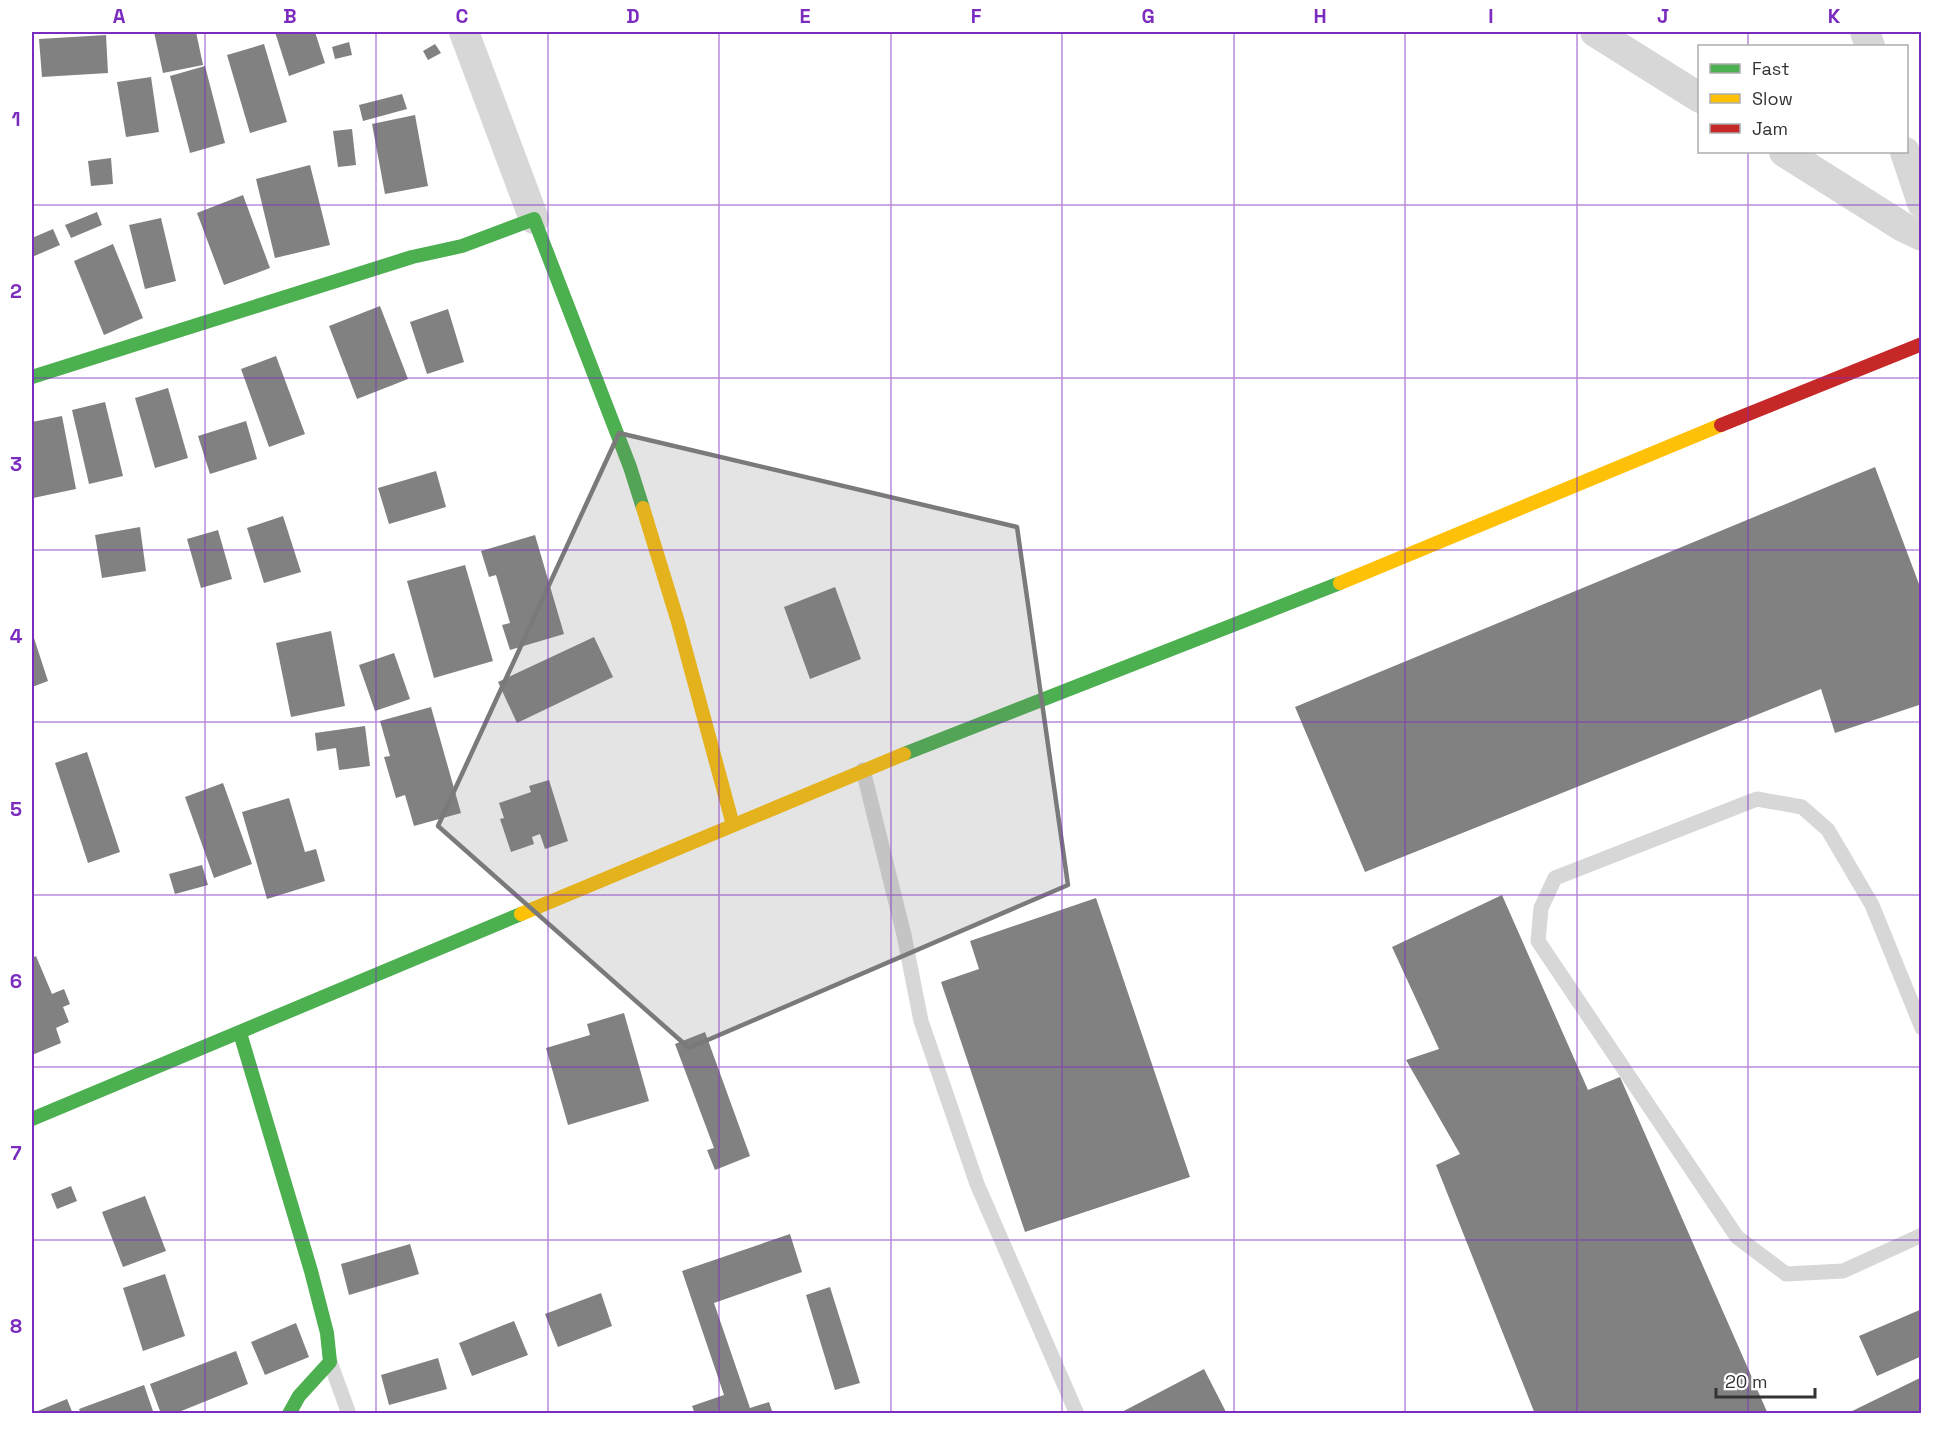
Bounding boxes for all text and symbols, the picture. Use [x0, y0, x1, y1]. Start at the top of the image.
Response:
text: A [113, 3, 126, 29]
text: B [283, 3, 297, 29]
text: C [456, 3, 469, 29]
text: D [626, 3, 640, 29]
text: E [799, 3, 811, 29]
text: F [971, 3, 982, 29]
text: G [1141, 3, 1155, 29]
text: H [1313, 3, 1327, 29]
text: I [1488, 3, 1494, 29]
text: J [1657, 3, 1669, 29]
text: K [1828, 3, 1841, 29]
legend [1698, 45, 1908, 153]
text: Fast [1752, 57, 1789, 80]
text: Slow [1752, 87, 1793, 110]
text: 1 [11, 106, 21, 132]
text: Jam [1752, 117, 1788, 140]
text: 2 [10, 278, 22, 304]
text: 3 [10, 451, 22, 477]
text: 4 [10, 623, 23, 649]
text: 5 [10, 796, 22, 822]
text: 6 [10, 968, 22, 994]
text: 7 [10, 1140, 22, 1166]
text: 8 [10, 1313, 22, 1339]
scale bar [1716, 1361, 1815, 1399]
text: 20 m [1725, 1370, 1768, 1393]

